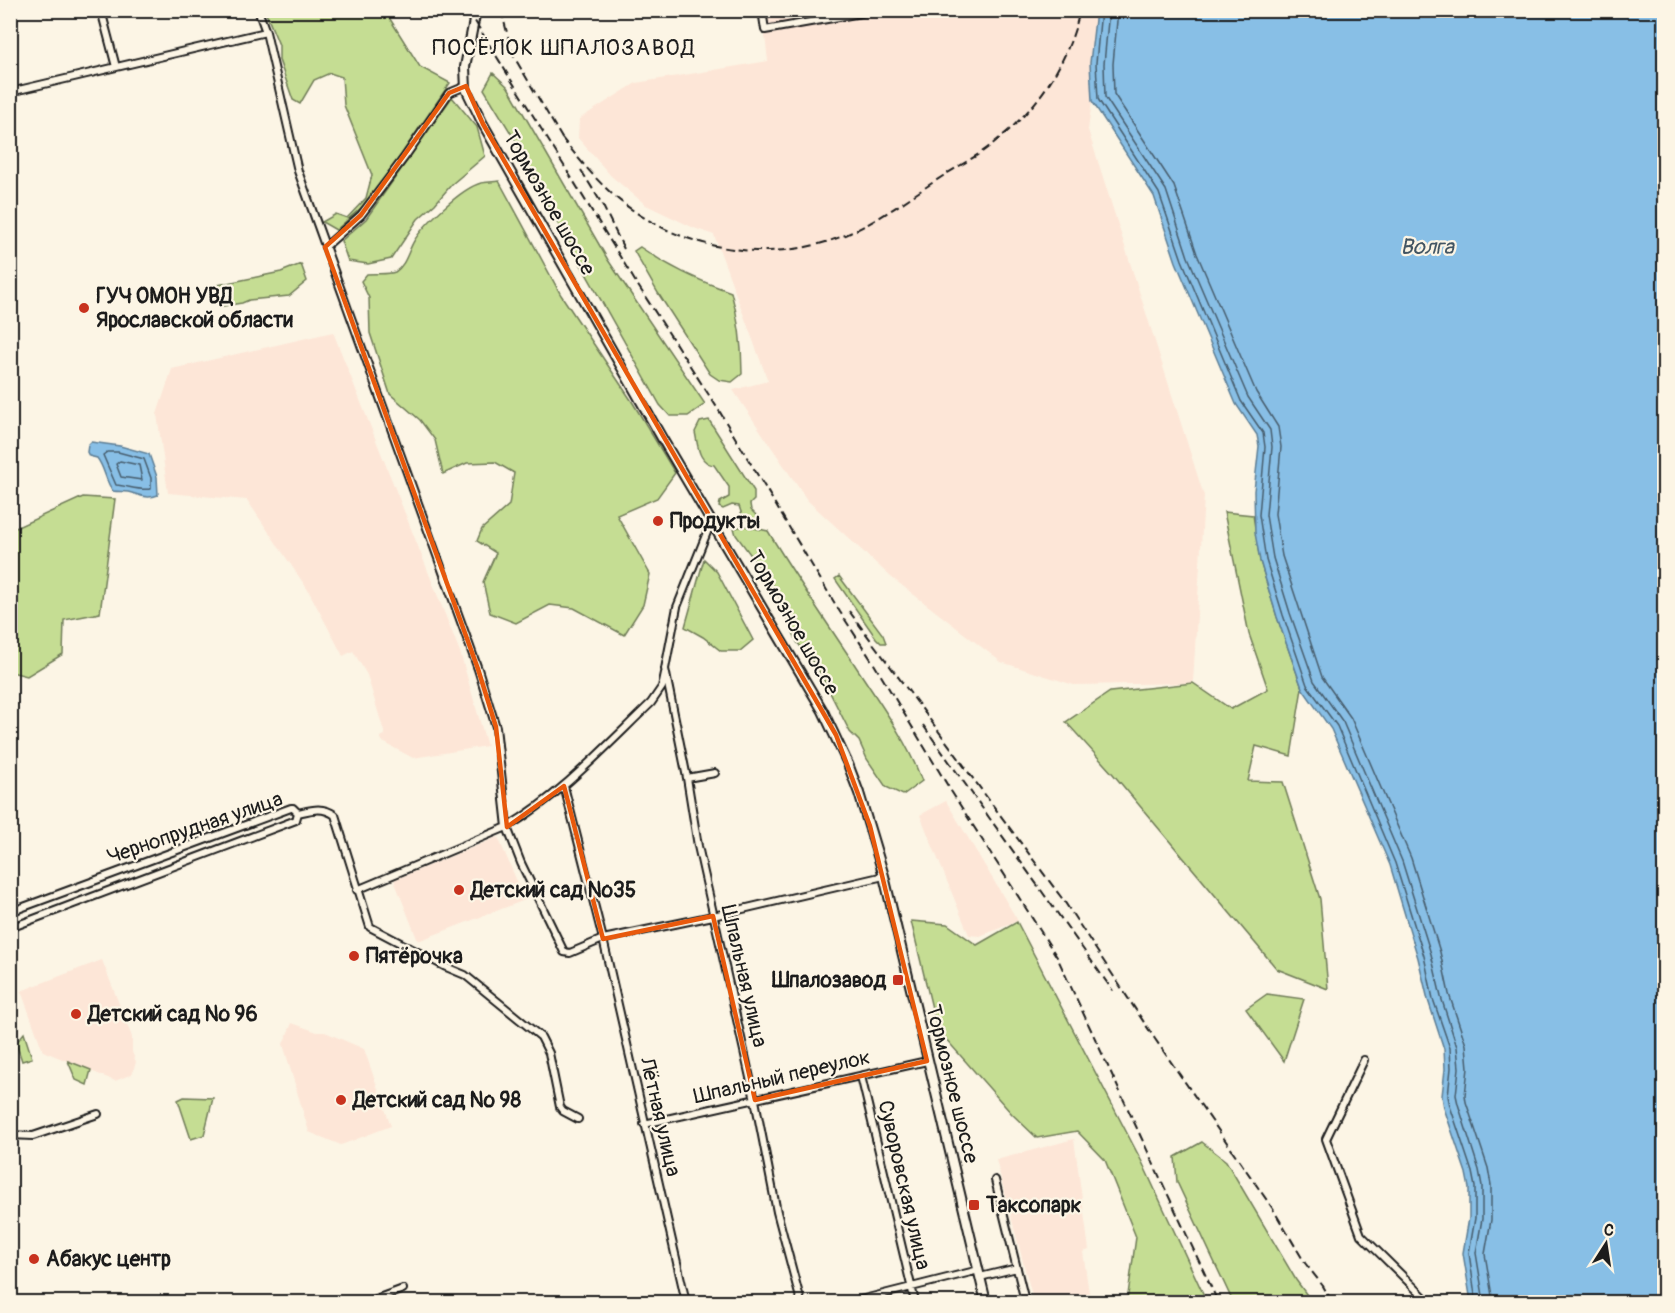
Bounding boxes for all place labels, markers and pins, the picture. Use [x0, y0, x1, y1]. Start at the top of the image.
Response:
place label: ГУЧ ОМОН УВД Ярославской области [96, 283, 293, 334]
marker: ГУЧ ОМОН УВД Ярославской области [77, 301, 91, 315]
place label: Продукты [670, 508, 760, 535]
marker: Продукты [651, 514, 665, 528]
place label: Детский сад №35 [469, 877, 636, 904]
marker: Детский сад №35 [452, 883, 466, 897]
place label: Пятёрочка [366, 943, 463, 970]
marker: Пятёрочка [347, 949, 361, 963]
place label: Шпалозавод [771, 967, 886, 994]
marker: Шпалозавод [891, 973, 905, 987]
place label: Детский сад № 96 [86, 1001, 258, 1028]
marker: Детский сад № 96 [69, 1007, 83, 1021]
place label: Детский сад № 98 [351, 1087, 521, 1114]
marker: Детский сад № 98 [334, 1093, 348, 1107]
place label: Таксопарк [985, 1192, 1082, 1219]
marker: Таксопарк [967, 1198, 981, 1212]
place label: Абакус центр [46, 1246, 171, 1273]
marker: Абакус центр [27, 1252, 41, 1266]

